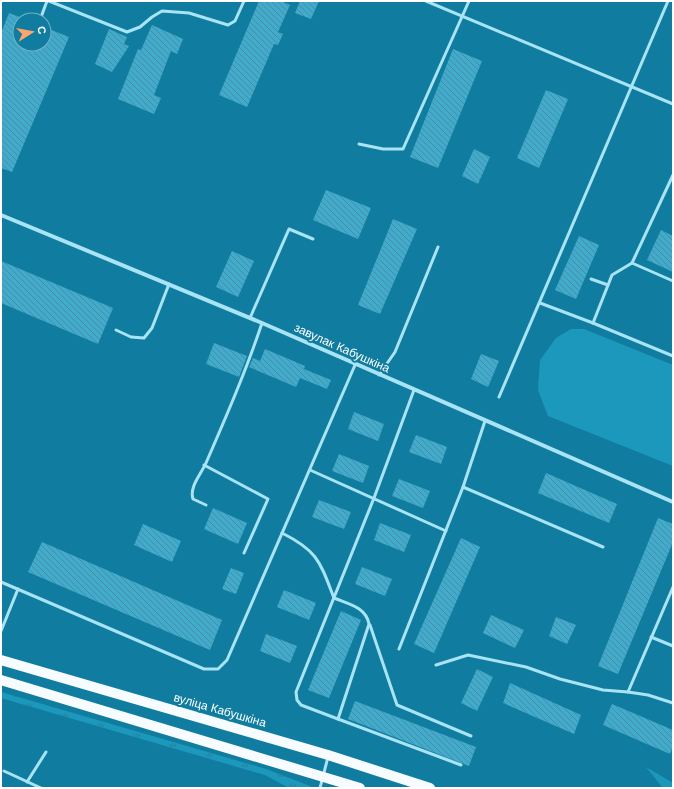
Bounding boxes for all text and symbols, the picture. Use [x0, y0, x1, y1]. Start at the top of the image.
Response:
north arrow [12, 12, 52, 52]
text: С [35, 25, 48, 35]
street label: завулак Кабушкіна [292, 321, 392, 376]
street label: вуліца Кабушкіна [172, 690, 268, 730]

